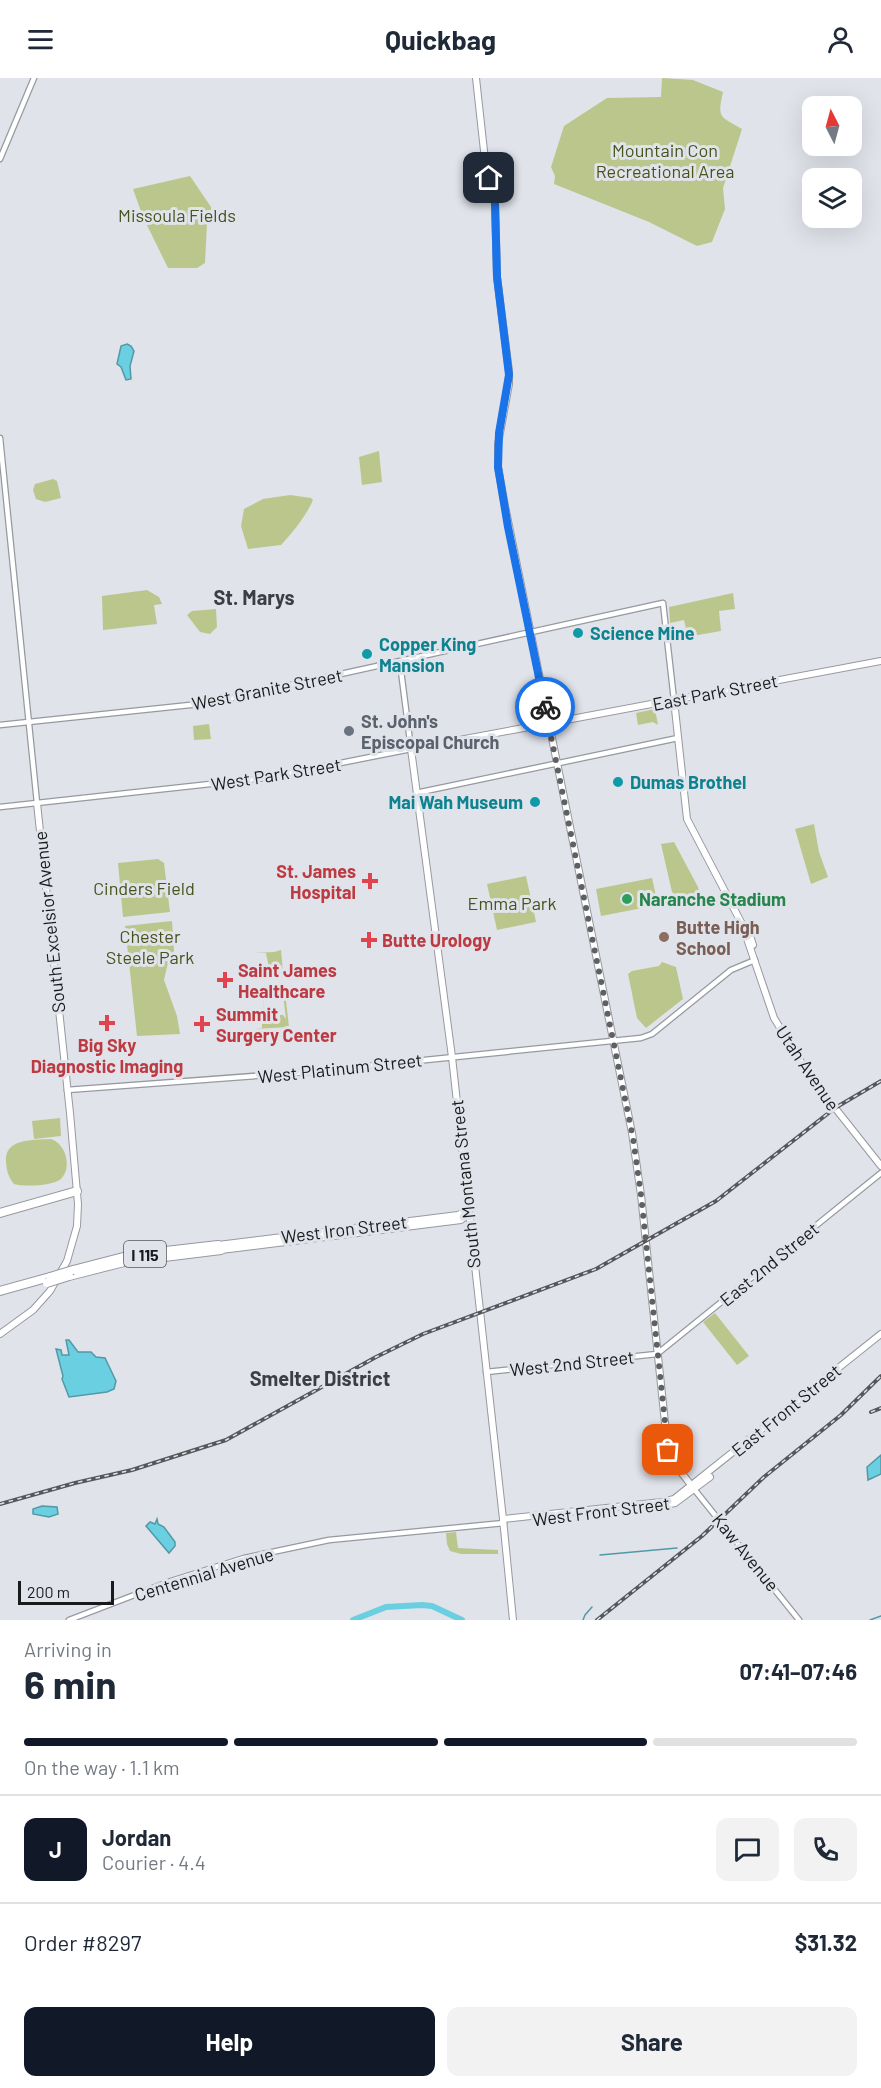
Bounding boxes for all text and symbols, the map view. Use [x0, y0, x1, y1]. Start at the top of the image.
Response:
icon: menu [24, 23, 57, 56]
text: Quickbag [385, 23, 496, 55]
icon: person [824, 23, 857, 56]
north arrow [802, 96, 862, 156]
map controls [802, 96, 862, 228]
park label: Mountain Con Recreational Area [596, 139, 734, 182]
pin [463, 152, 514, 203]
icon: home [472, 161, 505, 194]
button: layers [802, 168, 862, 228]
park label: Missoula Fields [118, 204, 236, 226]
district label: St. Marys [213, 585, 295, 609]
place label: Science Mine [590, 622, 695, 644]
marker: Science Mine [571, 626, 585, 640]
place label: Copper King Mansion [379, 633, 476, 676]
marker: Copper King Mansion [360, 647, 374, 661]
street label: West Granite Street [190, 664, 344, 714]
street label: East Park Street [651, 669, 779, 715]
courier [515, 677, 575, 737]
icon: bike [529, 691, 562, 724]
place label: St. John's Episcopal Church [361, 710, 499, 753]
marker: St. John's Episcopal Church [342, 724, 356, 738]
street label: West Park Street [209, 753, 343, 795]
place label: Dumas Brothel [630, 771, 746, 793]
marker: Dumas Brothel [611, 775, 625, 789]
place label: Mai Wah Museum [388, 791, 523, 813]
marker: Mai Wah Museum [528, 795, 542, 809]
street label: South Excelsior Avenue [29, 830, 69, 1014]
place label: St. James Hospital [276, 860, 356, 903]
marker: St. James Hospital [361, 872, 379, 890]
park label: Cinders Field [93, 877, 195, 899]
place label: Naranche Stadium [639, 888, 786, 910]
park label: Emma Park [468, 892, 556, 914]
marker: Naranche Stadium [620, 892, 634, 906]
place label: Butte High School [676, 916, 760, 959]
park label: Chester Steele Park [106, 925, 194, 968]
place label: Butte Urology [382, 929, 491, 951]
marker: Butte High School [657, 930, 671, 944]
marker: Butte Urology [360, 931, 378, 949]
place label: Saint James Healthcare [238, 959, 337, 1002]
marker: Saint James Healthcare [216, 971, 234, 989]
place label: Summit Surgery Center [216, 1003, 337, 1046]
marker: Big Sky Diagnostic Imaging [98, 1014, 116, 1032]
marker: Summit Surgery Center [193, 1015, 211, 1033]
street label: Utah Avenue [772, 1021, 844, 1115]
place label: Big Sky Diagnostic Imaging [31, 1034, 183, 1077]
street label: West Platinum Street [257, 1048, 423, 1088]
street label: South Montana Street [445, 1099, 485, 1269]
street label: West Iron Street [280, 1210, 408, 1248]
street label: East 2nd Street [715, 1217, 823, 1311]
road number: I 115 [124, 1241, 166, 1267]
street label: West 2nd Street [509, 1346, 635, 1380]
street label: East Front Street [727, 1359, 845, 1461]
district label: Smelter District [250, 1366, 390, 1390]
pin [642, 1424, 693, 1475]
icon: bag [651, 1433, 684, 1466]
street label: West Front Street [531, 1492, 671, 1530]
street label: Kaw Avenue [708, 1509, 784, 1595]
street label: Centennial Avenue [132, 1542, 276, 1606]
scale bar [18, 1578, 114, 1606]
text: 200 m [27, 1582, 70, 1601]
text: Arriving in [24, 1637, 112, 1661]
text: 07:41–07:46 [739, 1658, 857, 1684]
text: 6 min [24, 1660, 117, 1707]
text: On the way · 1.1 km [24, 1755, 180, 1779]
button: chat [716, 1818, 779, 1881]
button: phone [794, 1818, 857, 1881]
text: Jordan [102, 1824, 171, 1850]
text: J [49, 1836, 62, 1862]
text: Courier · 4.4 [102, 1850, 206, 1874]
text: Order #8297 [24, 1929, 141, 1955]
text: $31.32 [795, 1929, 857, 1955]
button: Help [24, 2007, 435, 2076]
button: Share [447, 2007, 857, 2076]

